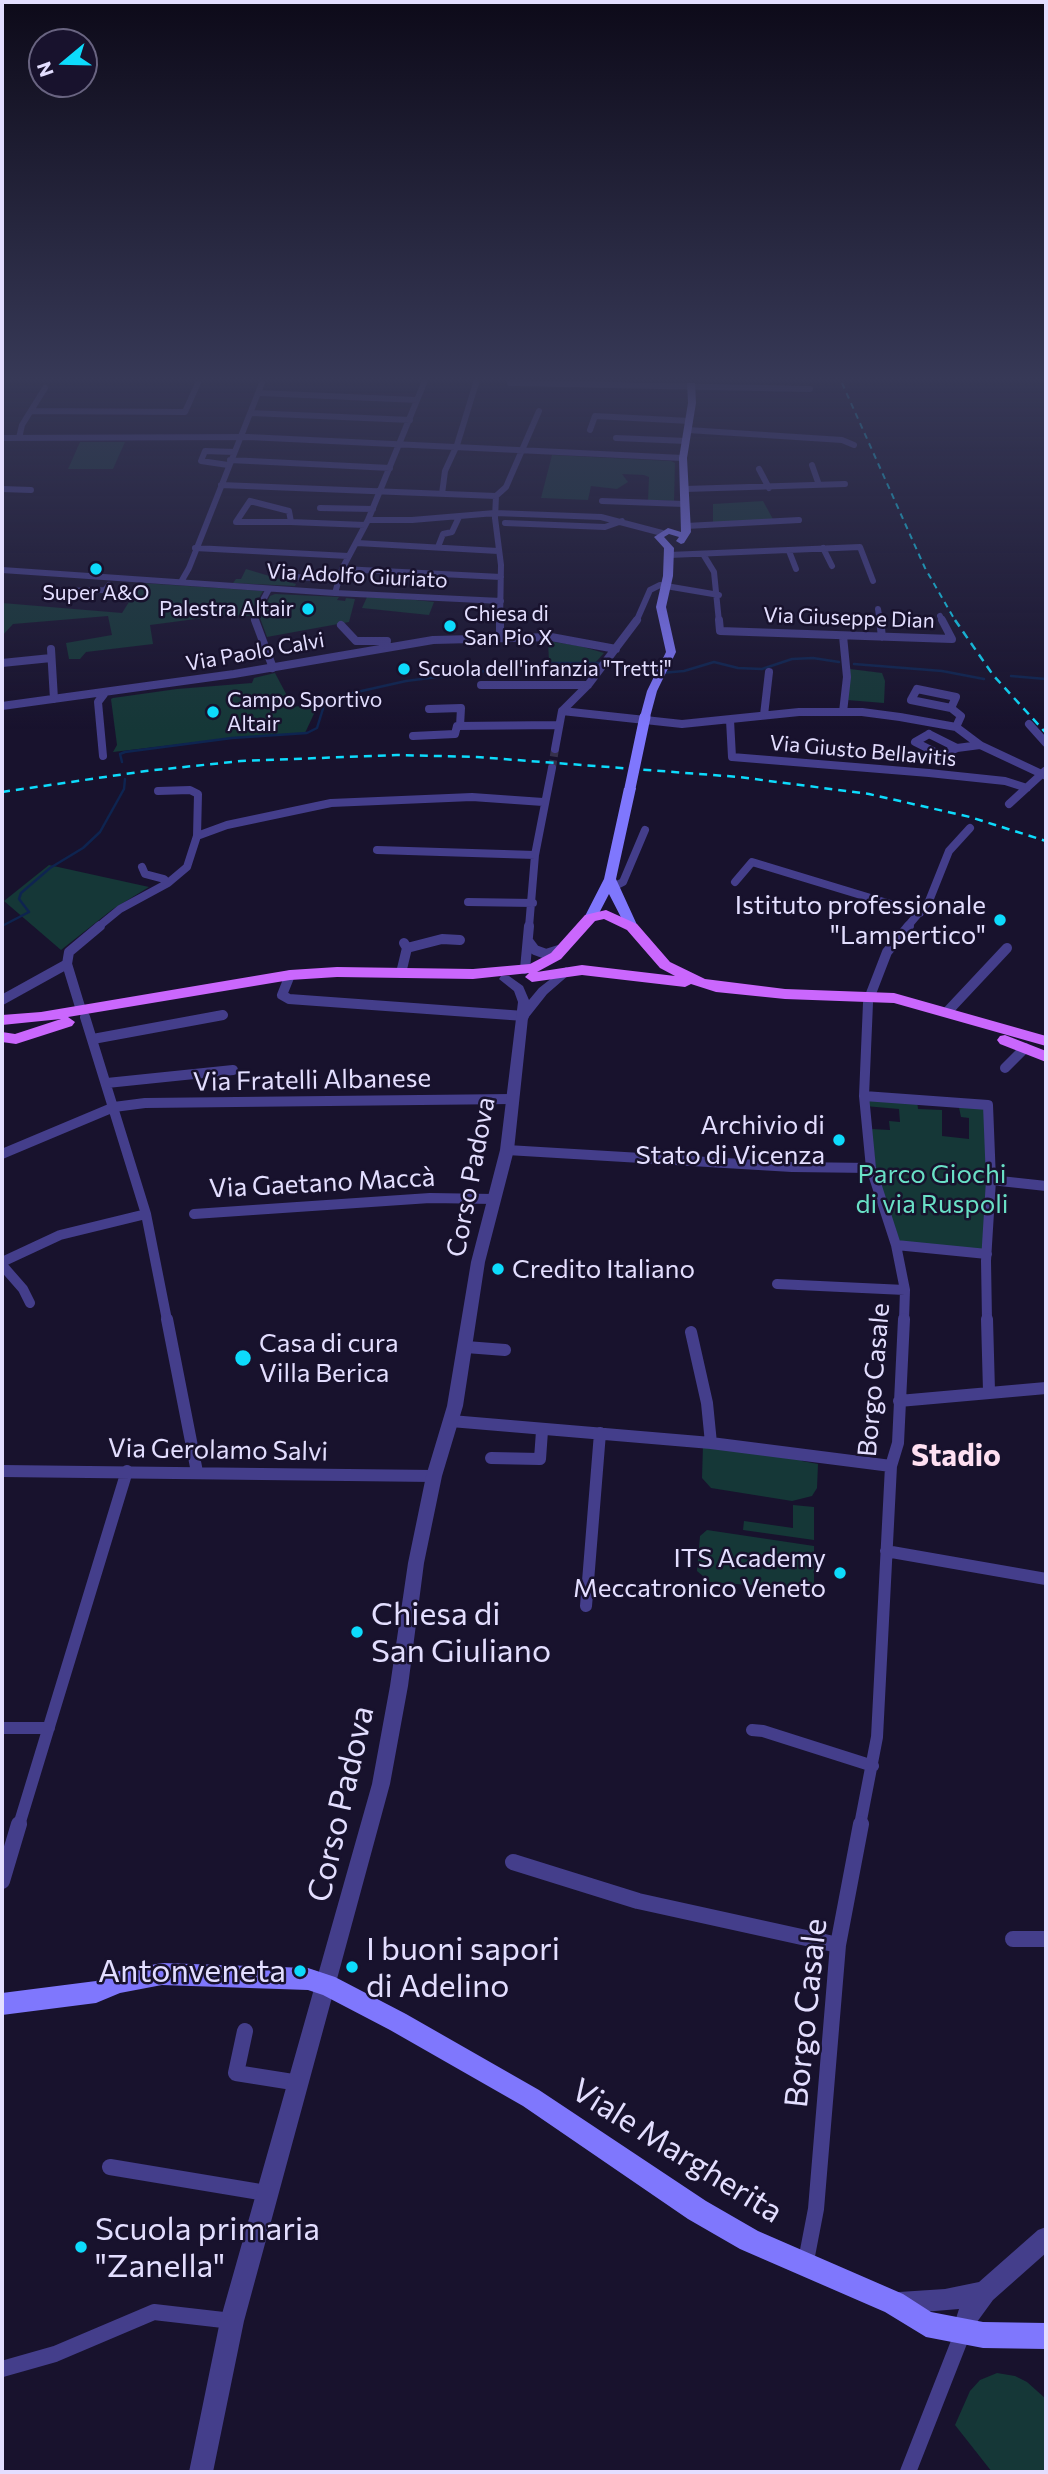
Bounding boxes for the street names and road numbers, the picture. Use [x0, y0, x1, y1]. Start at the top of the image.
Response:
street label: Via Adolfo Giuriato [266, 559, 448, 593]
street label: Via Giuseppe Dian [763, 602, 935, 634]
street label: Via Paolo Calvi [184, 627, 326, 677]
street label: Via Giusto Bellavitis [768, 730, 958, 772]
street label: Via Fratelli Albanese [193, 1062, 431, 1098]
street label: Corso Padova [440, 1094, 502, 1260]
street label: Via Gaetano Maccà [208, 1161, 436, 1205]
street label: Borgo Casale [852, 1302, 896, 1458]
street label: Via Gerolamo Salvi [108, 1432, 328, 1468]
street label: Corso Padova [300, 1702, 382, 1906]
street label: Borgo Casale [777, 1917, 835, 2109]
street label: Viale Margherita [564, 2071, 790, 2231]

